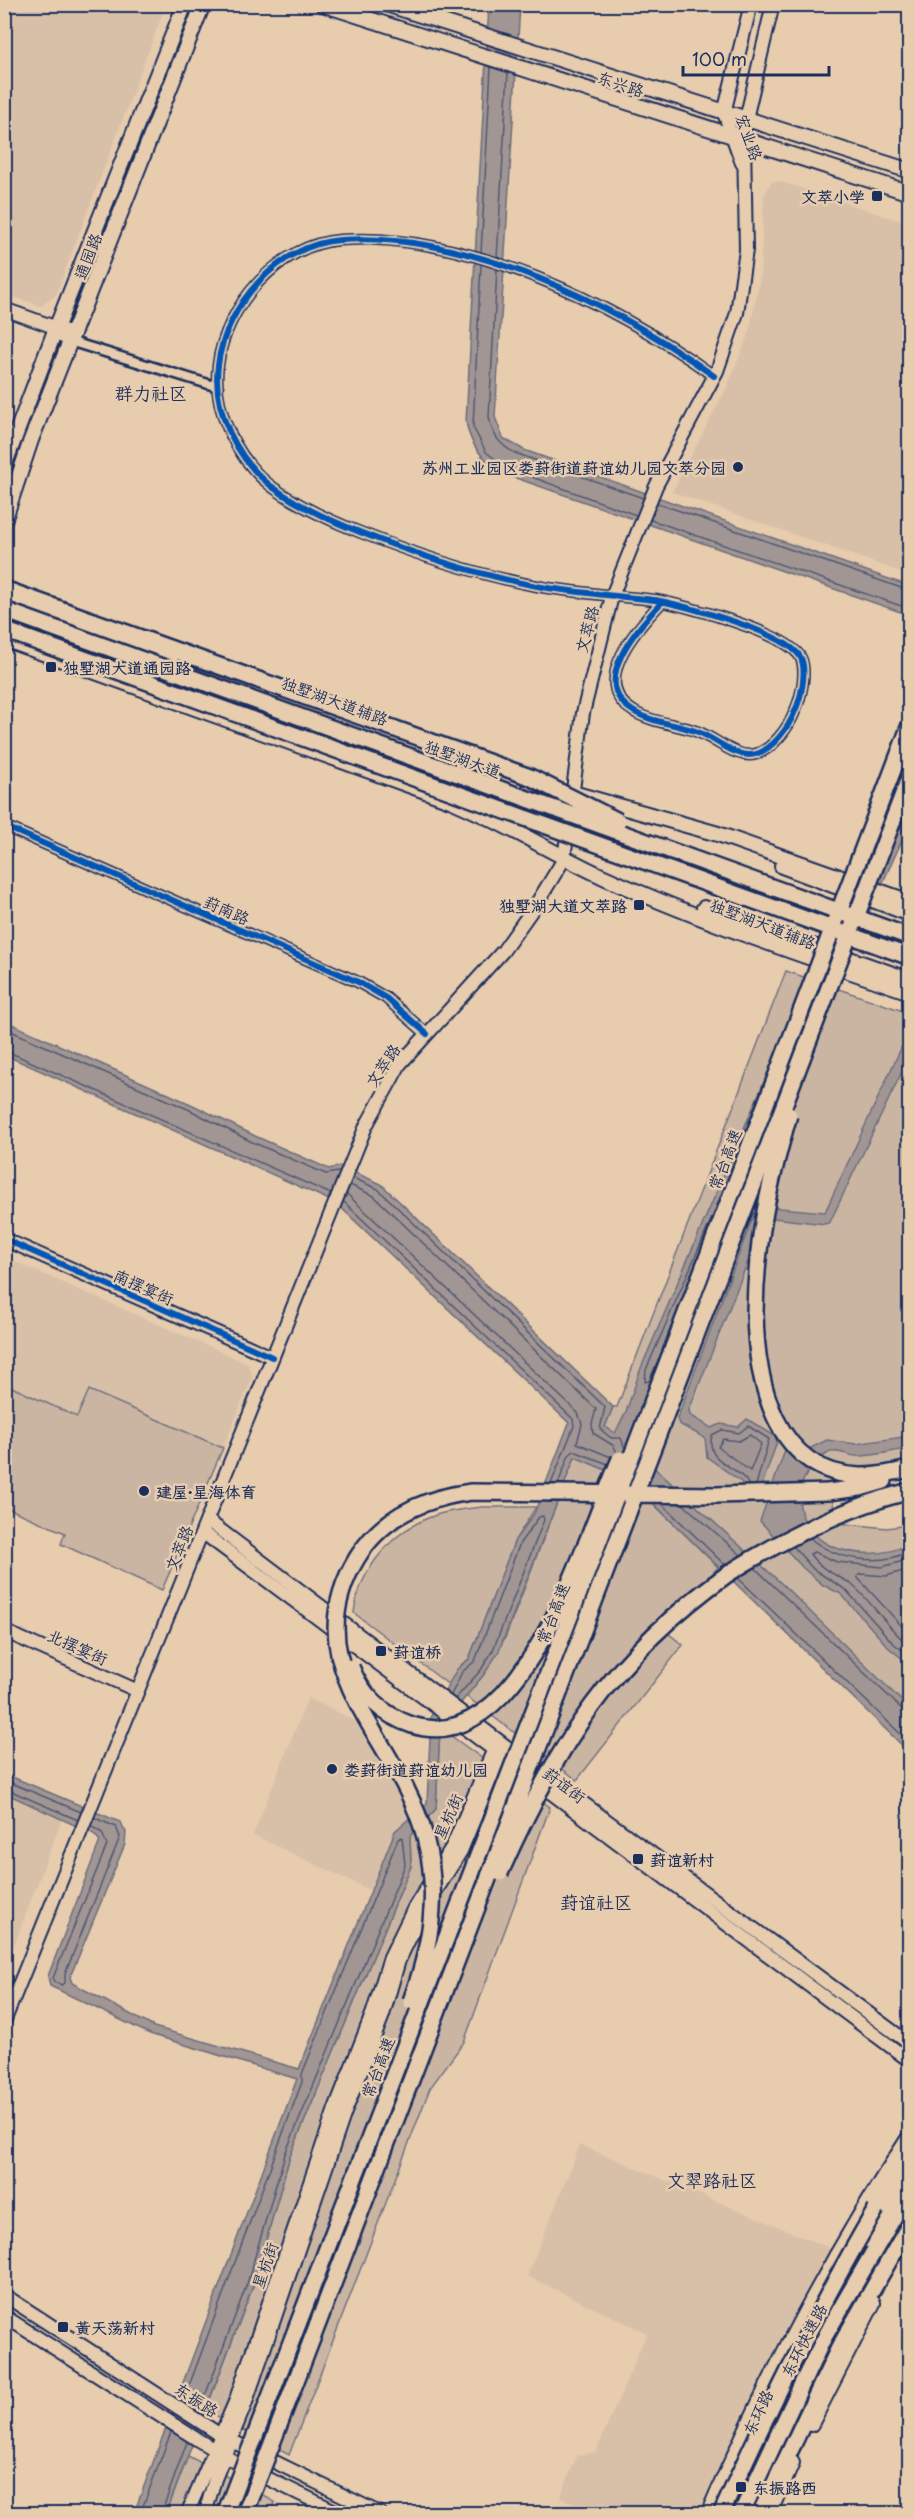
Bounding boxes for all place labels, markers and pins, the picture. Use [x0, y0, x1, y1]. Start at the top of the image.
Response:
place label: 文萃小学 [801, 184, 865, 208]
marker: 文萃小学 [870, 189, 884, 203]
place label: 苏州工业园区娄葑街道葑谊幼儿园文萃分园 [422, 455, 726, 479]
marker: 苏州工业园区娄葑街道葑谊幼儿园文萃分园 [731, 460, 745, 474]
place label: 独墅湖大道通园路 [63, 655, 191, 679]
marker: 独墅湖大道通园路 [44, 660, 58, 674]
place label: 独墅湖大道文萃路 [499, 893, 627, 917]
marker: 独墅湖大道文萃路 [632, 898, 646, 912]
place label: 建屋·星海体育 [156, 1479, 257, 1503]
marker: 建屋·星海体育 [137, 1484, 151, 1498]
place label: 葑谊桥 [393, 1639, 441, 1663]
marker: 葑谊桥 [374, 1644, 388, 1658]
place label: 娄葑街道葑谊幼儿园 [344, 1757, 488, 1781]
marker: 娄葑街道葑谊幼儿园 [325, 1762, 339, 1776]
place label: 葑谊新村 [650, 1847, 714, 1871]
marker: 葑谊新村 [631, 1852, 645, 1866]
place label: 黄天荡新村 [75, 2315, 155, 2339]
marker: 黄天荡新村 [56, 2320, 70, 2334]
place label: 东振路西 [753, 2475, 817, 2499]
marker: 东振路西 [734, 2480, 748, 2494]

